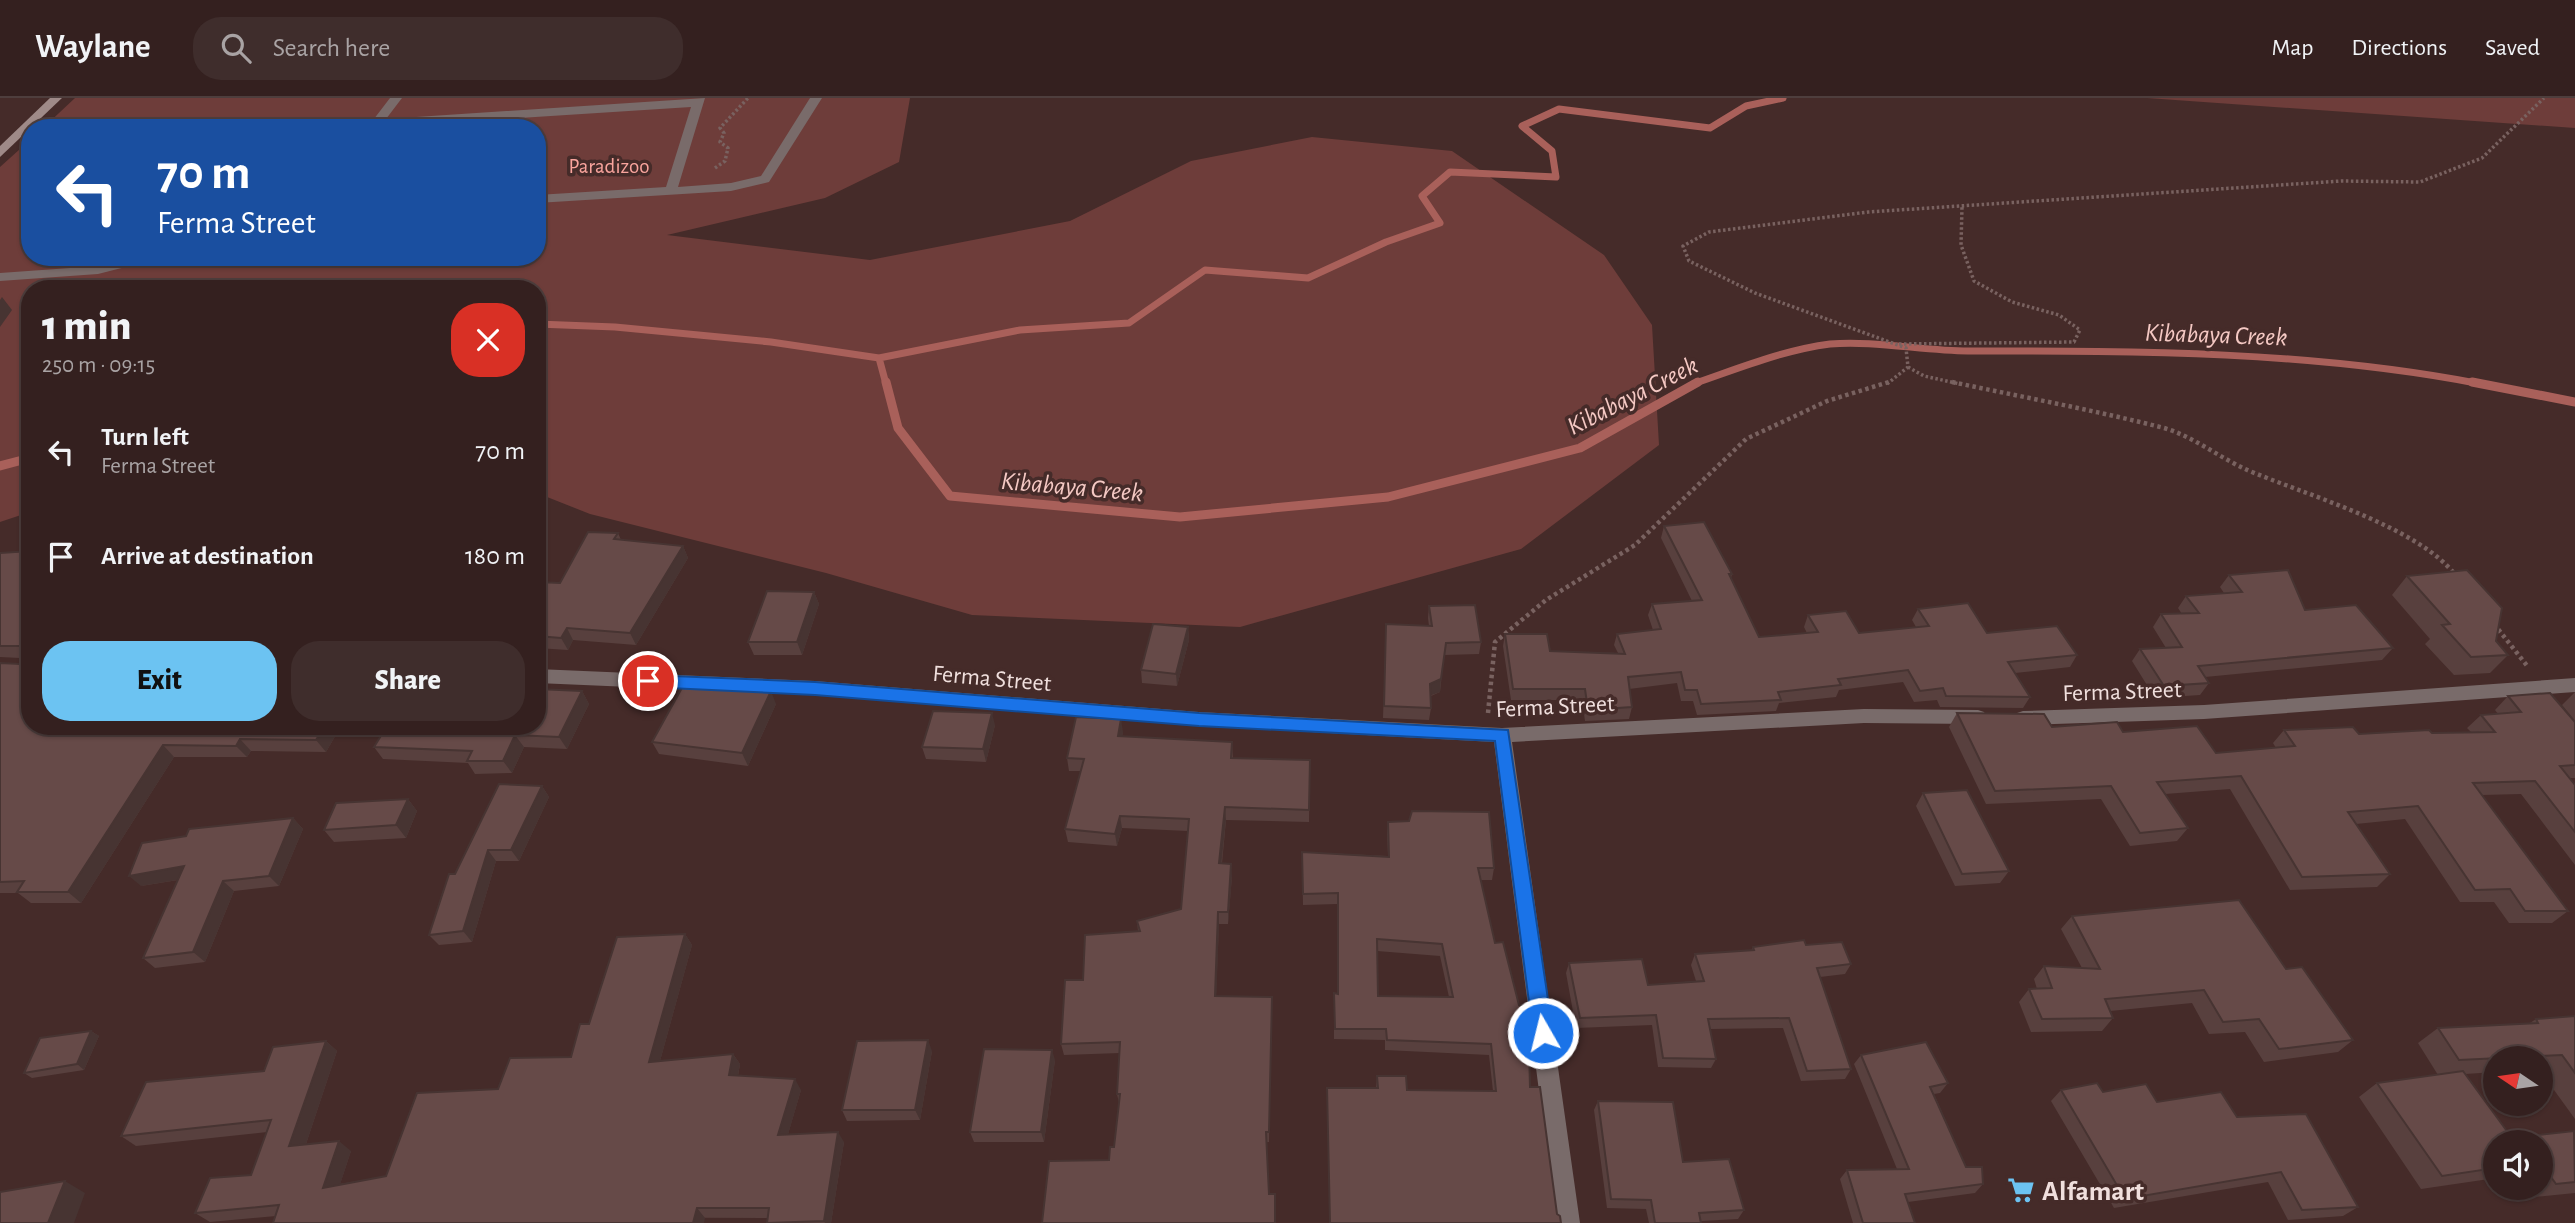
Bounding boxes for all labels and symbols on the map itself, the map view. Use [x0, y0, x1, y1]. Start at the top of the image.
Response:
park label: Paradizoo [568, 156, 650, 177]
water label: Kibabaya Creek [2144, 320, 2288, 350]
water label: Kibabaya Creek [1563, 352, 1702, 440]
water label: Kibabaya Creek [1000, 468, 1144, 506]
pin [618, 651, 678, 711]
street label: Ferma Street [932, 662, 1053, 696]
street label: Ferma Street [2062, 678, 2182, 706]
street label: Ferma Street [1495, 692, 1615, 722]
position arrow [1506, 996, 1580, 1070]
north arrow [2483, 1046, 2553, 1116]
supermarket icon: Alfamart [2006, 1175, 2036, 1205]
place label: Alfamart [2042, 1178, 2145, 1206]

